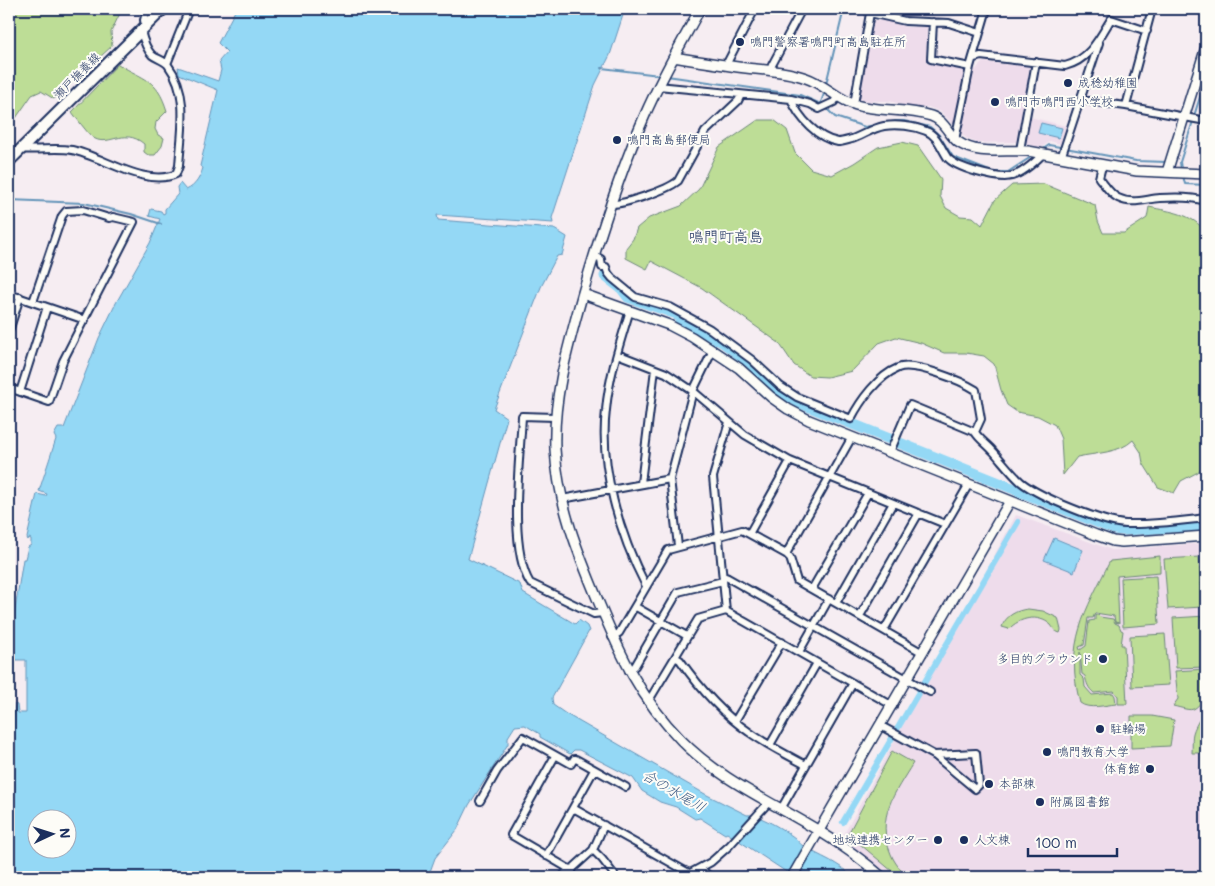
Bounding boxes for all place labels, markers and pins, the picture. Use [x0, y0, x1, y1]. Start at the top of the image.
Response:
place label: 鳴門警察署鳴門町高島駐在所 [750, 33, 906, 49]
marker: 鳴門警察署鳴門町高島駐在所 [734, 36, 746, 48]
place label: 成稔幼稚園 [1078, 74, 1138, 90]
marker: 成稔幼稚園 [1062, 77, 1074, 89]
place label: 鳴門市鳴門西小学校 [1005, 93, 1113, 109]
marker: 鳴門市鳴門西小学校 [989, 96, 1001, 108]
place label: 鳴門高島郵便局 [627, 131, 711, 147]
marker: 鳴門高島郵便局 [611, 134, 623, 146]
place label: 多目的グラウンド [997, 650, 1093, 666]
marker: 多目的グラウンド [1097, 653, 1109, 665]
place label: 駐輪場 [1110, 720, 1146, 736]
marker: 駐輪場 [1094, 723, 1106, 735]
place label: 鳴門教育大学 [1057, 743, 1129, 759]
marker: 鳴門教育大学 [1041, 746, 1053, 758]
place label: 体育館 [1104, 760, 1140, 776]
marker: 体育館 [1144, 763, 1156, 775]
place label: 本部棟 [999, 775, 1035, 791]
marker: 本部棟 [983, 778, 995, 790]
place label: 附属図書館 [1050, 793, 1110, 809]
marker: 附属図書館 [1034, 796, 1046, 808]
place label: 地域連携センター [832, 831, 928, 847]
place label: 人文棟 [974, 831, 1010, 847]
marker: 地域連携センター [932, 834, 944, 846]
marker: 人文棟 [958, 834, 970, 846]

